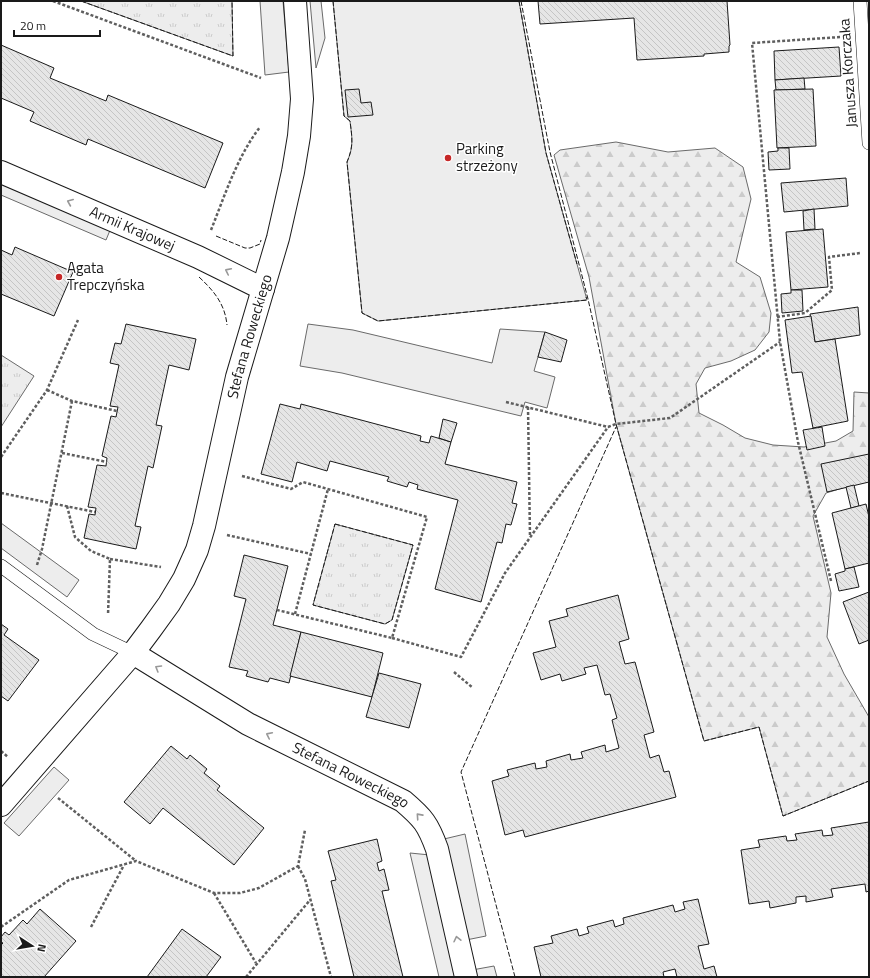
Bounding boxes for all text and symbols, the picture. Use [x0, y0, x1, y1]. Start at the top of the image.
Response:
scale bar [14, 12, 100, 38]
text: 20 m [20, 16, 46, 35]
street label: Janusza Korczaka [832, 17, 863, 128]
place label: Parking strzeżony [456, 137, 518, 177]
marker: Parking strzeżony [443, 153, 453, 163]
one-way arrow [67, 199, 75, 207]
street label: Armii Krajowej [86, 200, 179, 257]
place label: Agata Trepczyńska [67, 256, 145, 296]
one-way arrow [224, 268, 232, 276]
street label: Stefana Roweckiego [221, 271, 278, 401]
marker: Agata Trepczyńska [54, 272, 64, 282]
one-way arrow [155, 665, 162, 672]
one-way arrow [266, 732, 273, 740]
street label: Stefana Roweckiego [288, 736, 415, 813]
one-way arrow [417, 813, 424, 821]
north arrow [12, 926, 52, 966]
one-way arrow [454, 936, 462, 942]
text: N [33, 943, 50, 953]

